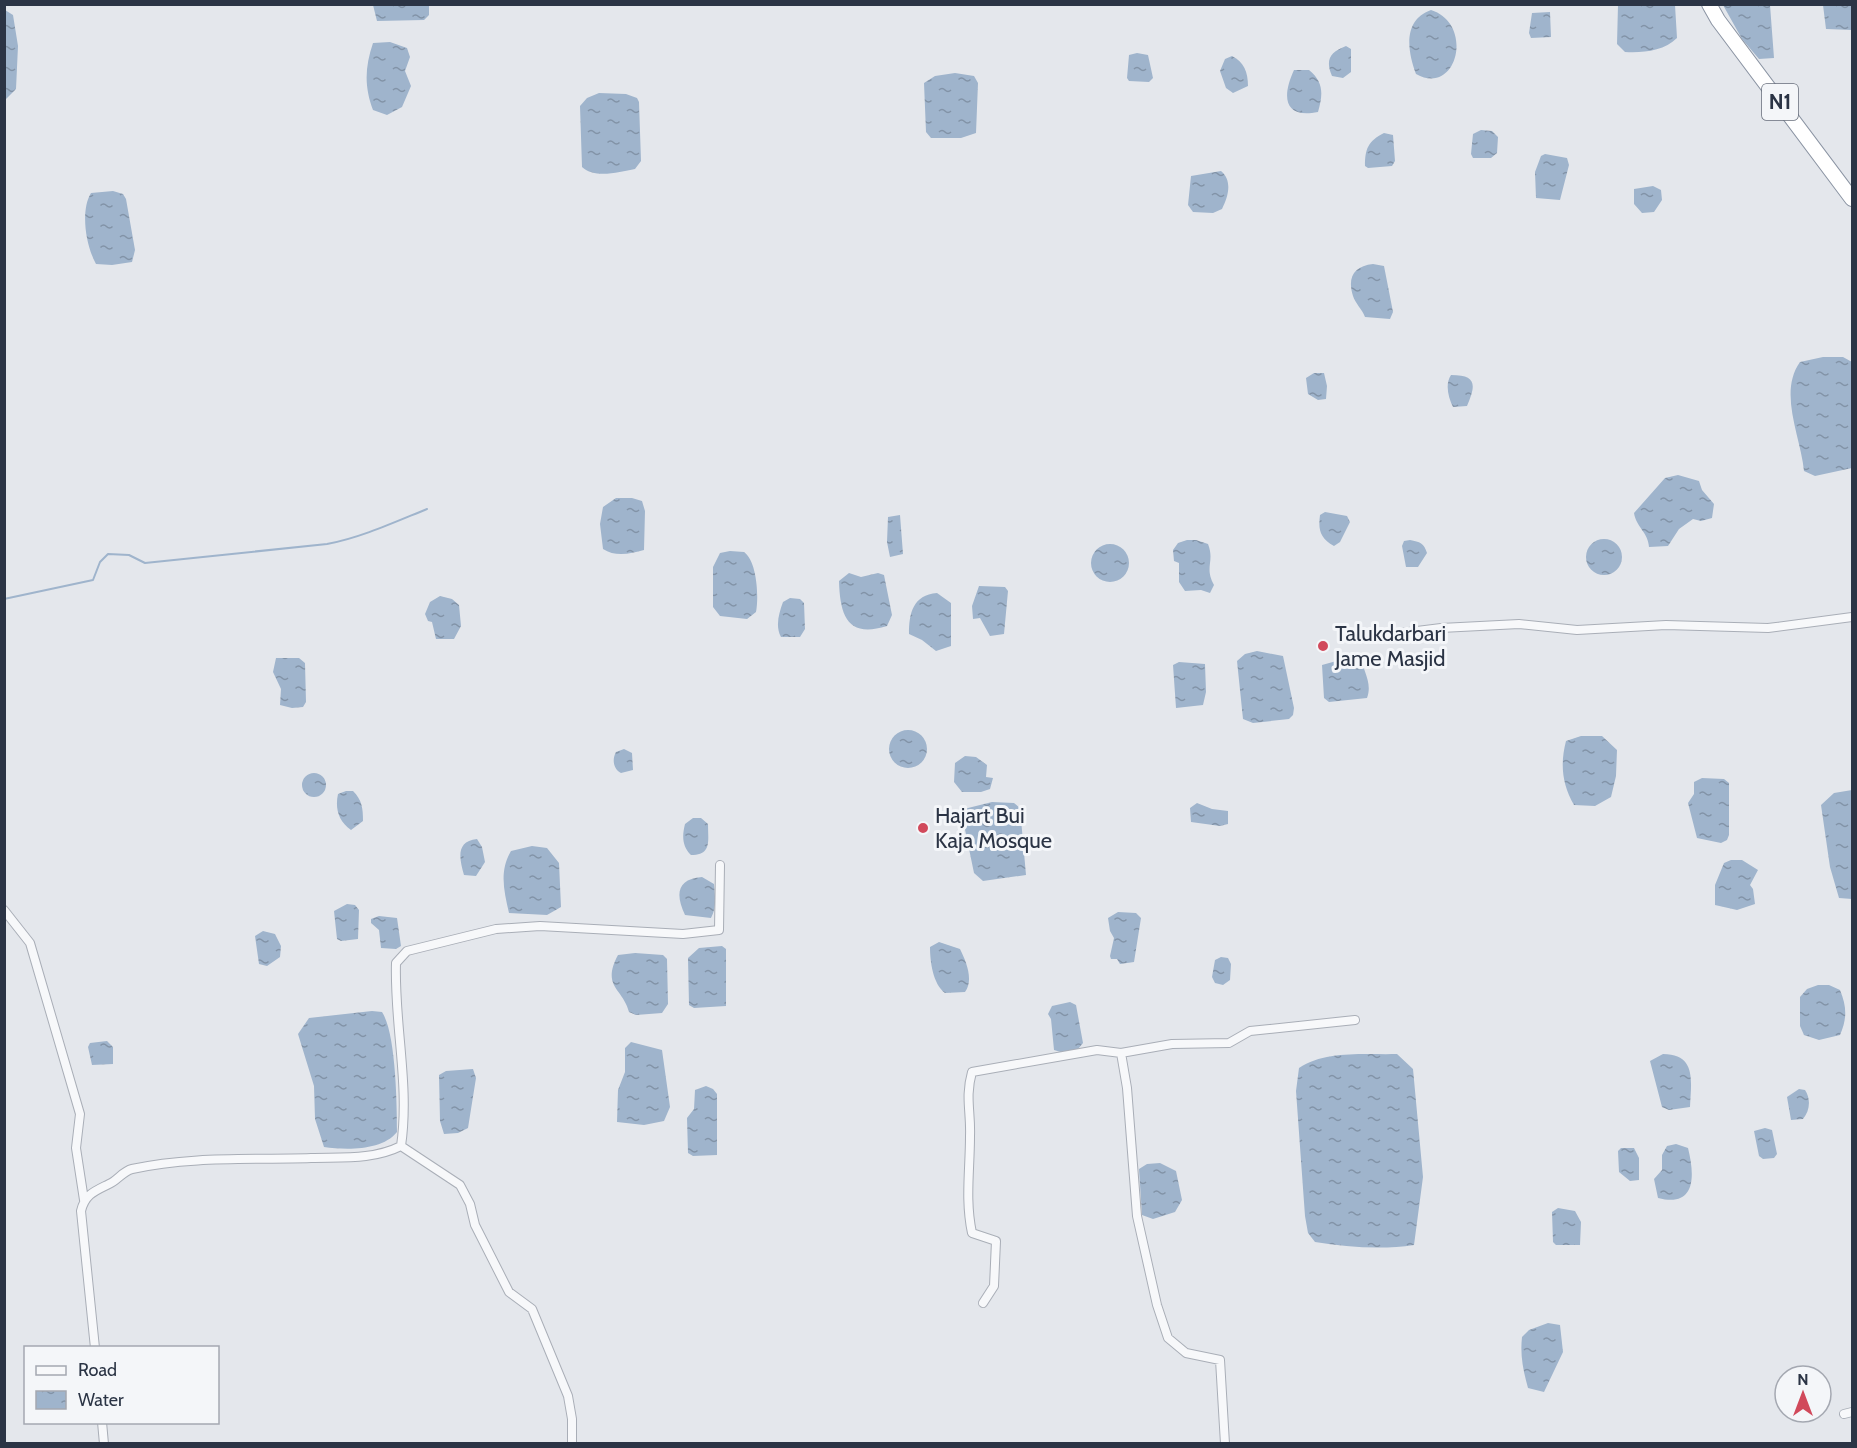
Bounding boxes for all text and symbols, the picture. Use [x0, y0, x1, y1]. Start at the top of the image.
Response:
road number: N1 [1762, 84, 1798, 120]
place label: Talukdarbari Jame Masjid [1334, 620, 1446, 672]
marker: Talukdarbari Jame Masjid [1316, 639, 1330, 653]
place label: Hajart Bui Kaja Mosque [935, 802, 1052, 854]
marker: Hajart Bui Kaja Mosque [916, 821, 930, 835]
legend [24, 1346, 219, 1424]
text: Road [78, 1359, 117, 1381]
north arrow [1773, 1364, 1833, 1424]
text: N [1797, 1370, 1809, 1389]
text: Water [78, 1389, 124, 1411]

